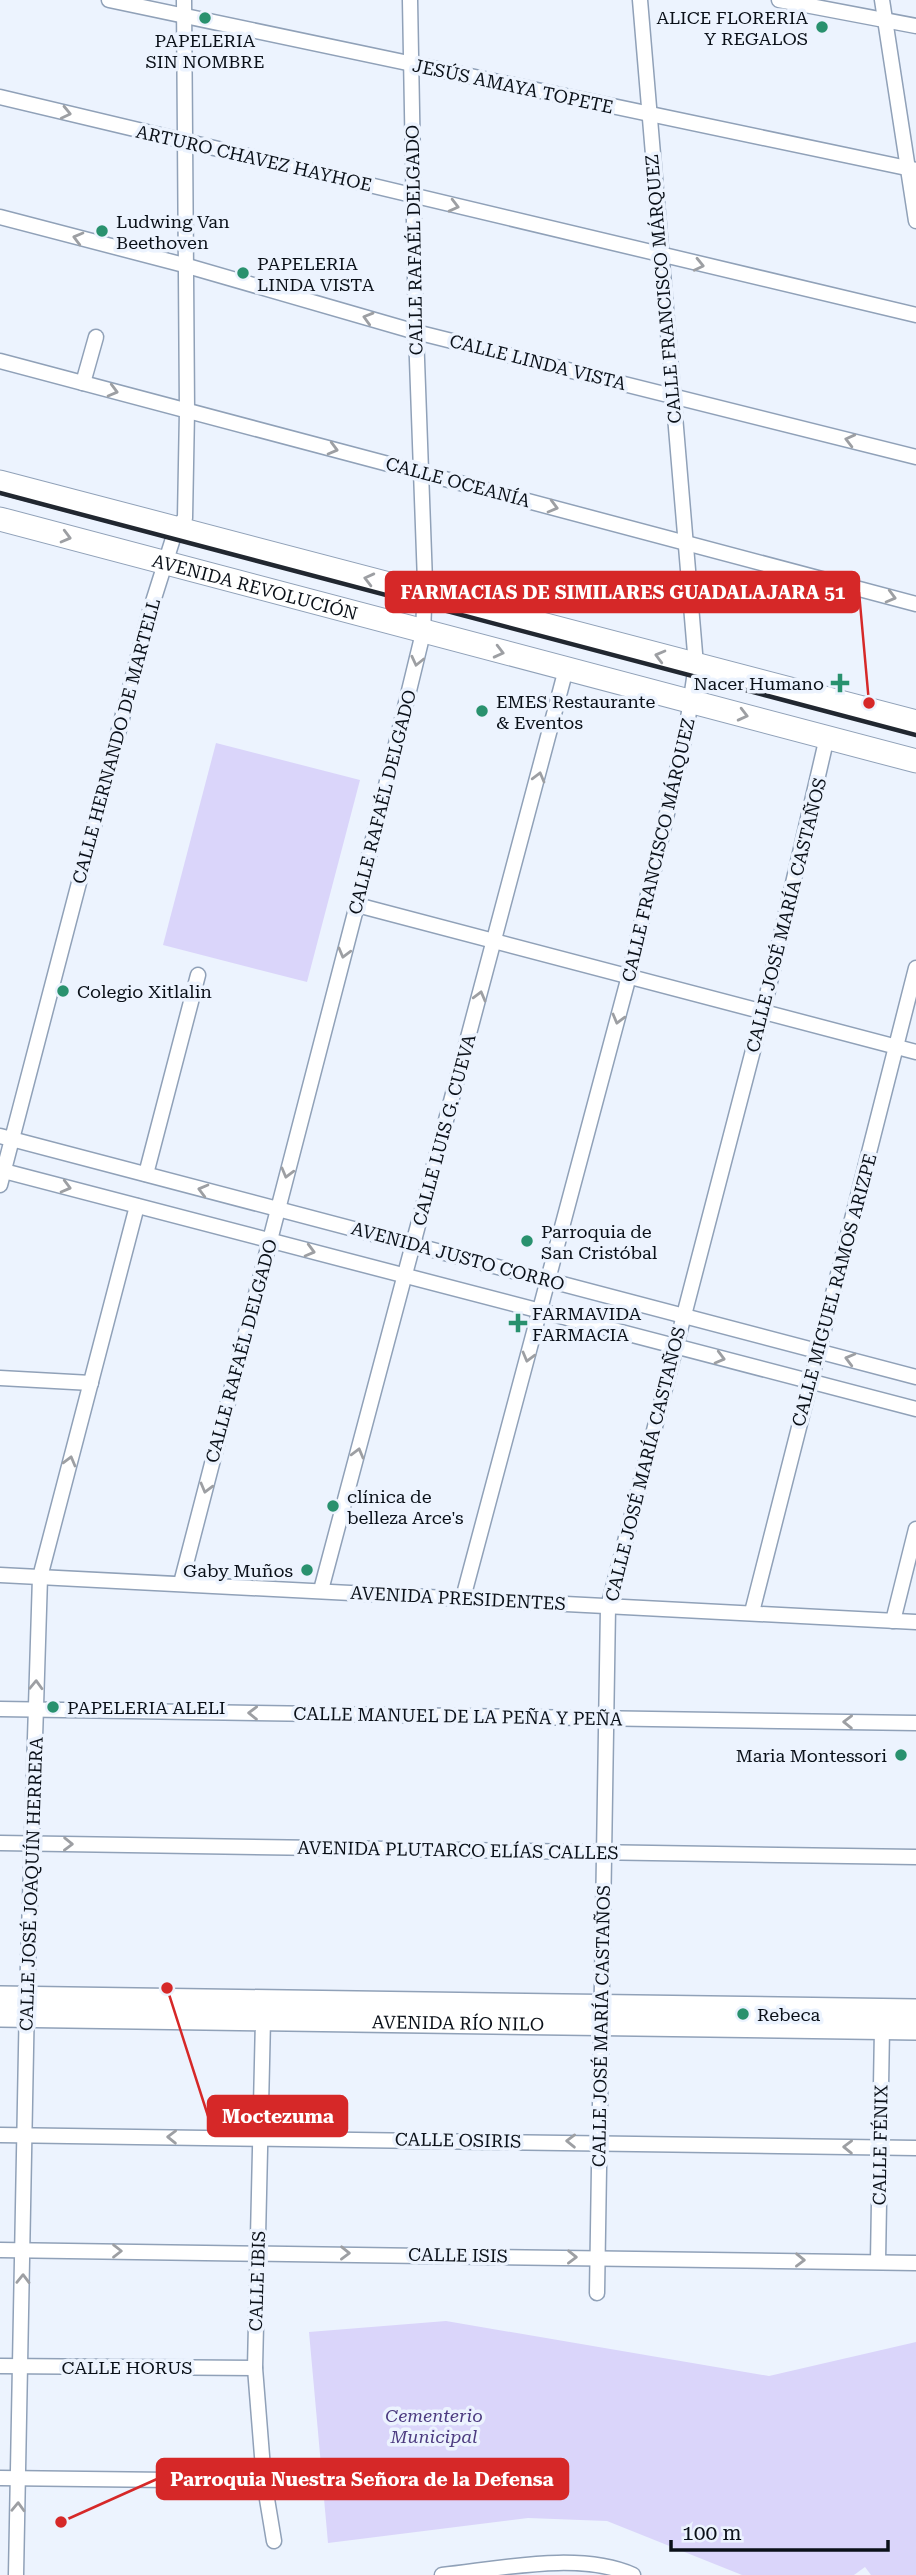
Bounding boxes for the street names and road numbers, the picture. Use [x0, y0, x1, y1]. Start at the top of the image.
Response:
street label: JESÚS AMAYA TOPETE [411, 54, 615, 118]
street label: ARTURO CHAVEZ HAYHOE [134, 121, 374, 195]
street label: CALLE RAFAÉL DELGADO [401, 125, 427, 355]
street label: CALLE FRANCISCO MÁRQUEZ [641, 153, 685, 425]
street label: CALLE LINDA VISTA [448, 330, 629, 394]
street label: CALLE OCEANÍA [383, 453, 533, 512]
street label: AVENIDA REVOLUCIÓN [150, 549, 360, 624]
street label: CALLE HERNANDO DE MARTELL [68, 596, 164, 886]
street label: CALLE RAFAÉL DELGADO [344, 688, 420, 916]
street label: CALLE FRANCISCO MÁRQUEZ [617, 716, 699, 984]
street label: CALLE JOSÉ MARÍA CASTAÑOS [742, 776, 830, 1054]
street label: CALLE LUIS G. CUEVA [408, 1032, 480, 1228]
street label: CALLE MIGUEL RAMOS ARIZPE [787, 1151, 881, 1429]
street label: AVENIDA JUSTO CORRO [349, 1217, 567, 1295]
street label: CALLE RAFAÉL DELGADO [201, 1237, 281, 1465]
street label: CALLE JOSÉ MARÍA CASTAÑOS [601, 1325, 689, 1603]
street label: AVENIDA PRESIDENTES [350, 1582, 566, 1614]
street label: CALLE MANUEL DE LA PEÑA Y PEÑA [293, 1703, 623, 1729]
street label: CALLE JOSÉ JOAQUÍN HERRERA [15, 1736, 47, 2032]
street label: AVENIDA PLUTARCO ELÍAS CALLES [297, 1837, 619, 1863]
street label: CALLE JOSÉ MARÍA CASTAÑOS [588, 1885, 614, 2167]
street label: AVENIDA RÍO NILO [372, 2011, 544, 2034]
street label: CALLE FÉNIX [868, 2084, 892, 2206]
street label: CALLE OSIRIS [395, 2128, 521, 2152]
street label: CALLE IBIS [245, 2230, 269, 2332]
street label: CALLE ISIS [408, 2244, 508, 2266]
street label: CALLE HORUS [62, 2357, 192, 2378]

